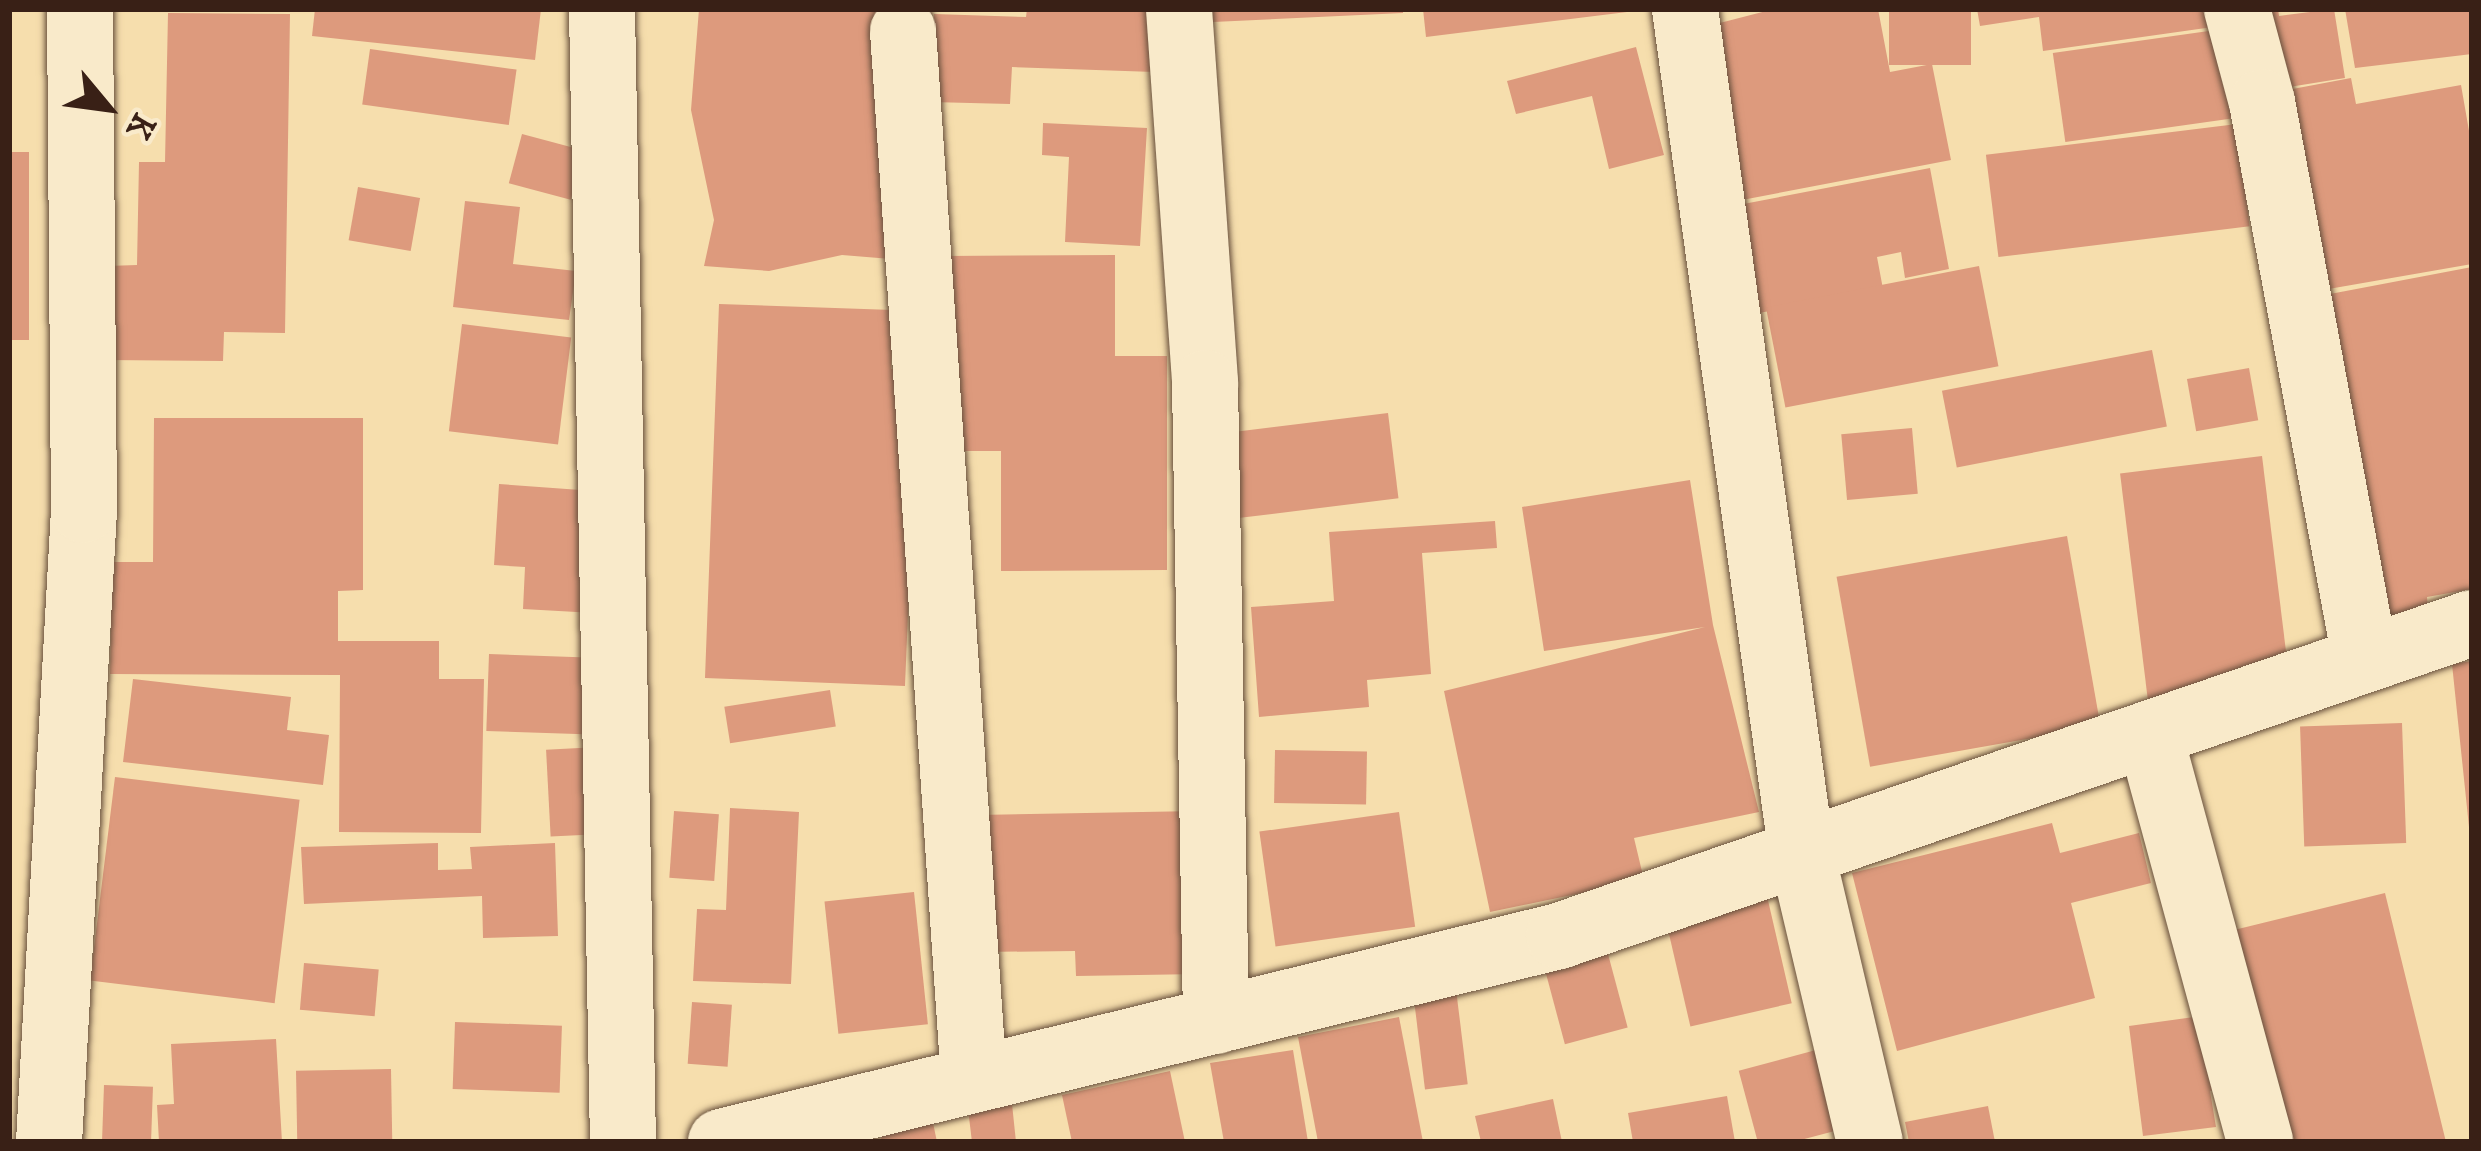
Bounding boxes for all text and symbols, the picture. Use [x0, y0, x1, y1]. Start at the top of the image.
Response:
north arrow [48, 48, 168, 168]
text: K [116, 106, 163, 146]

